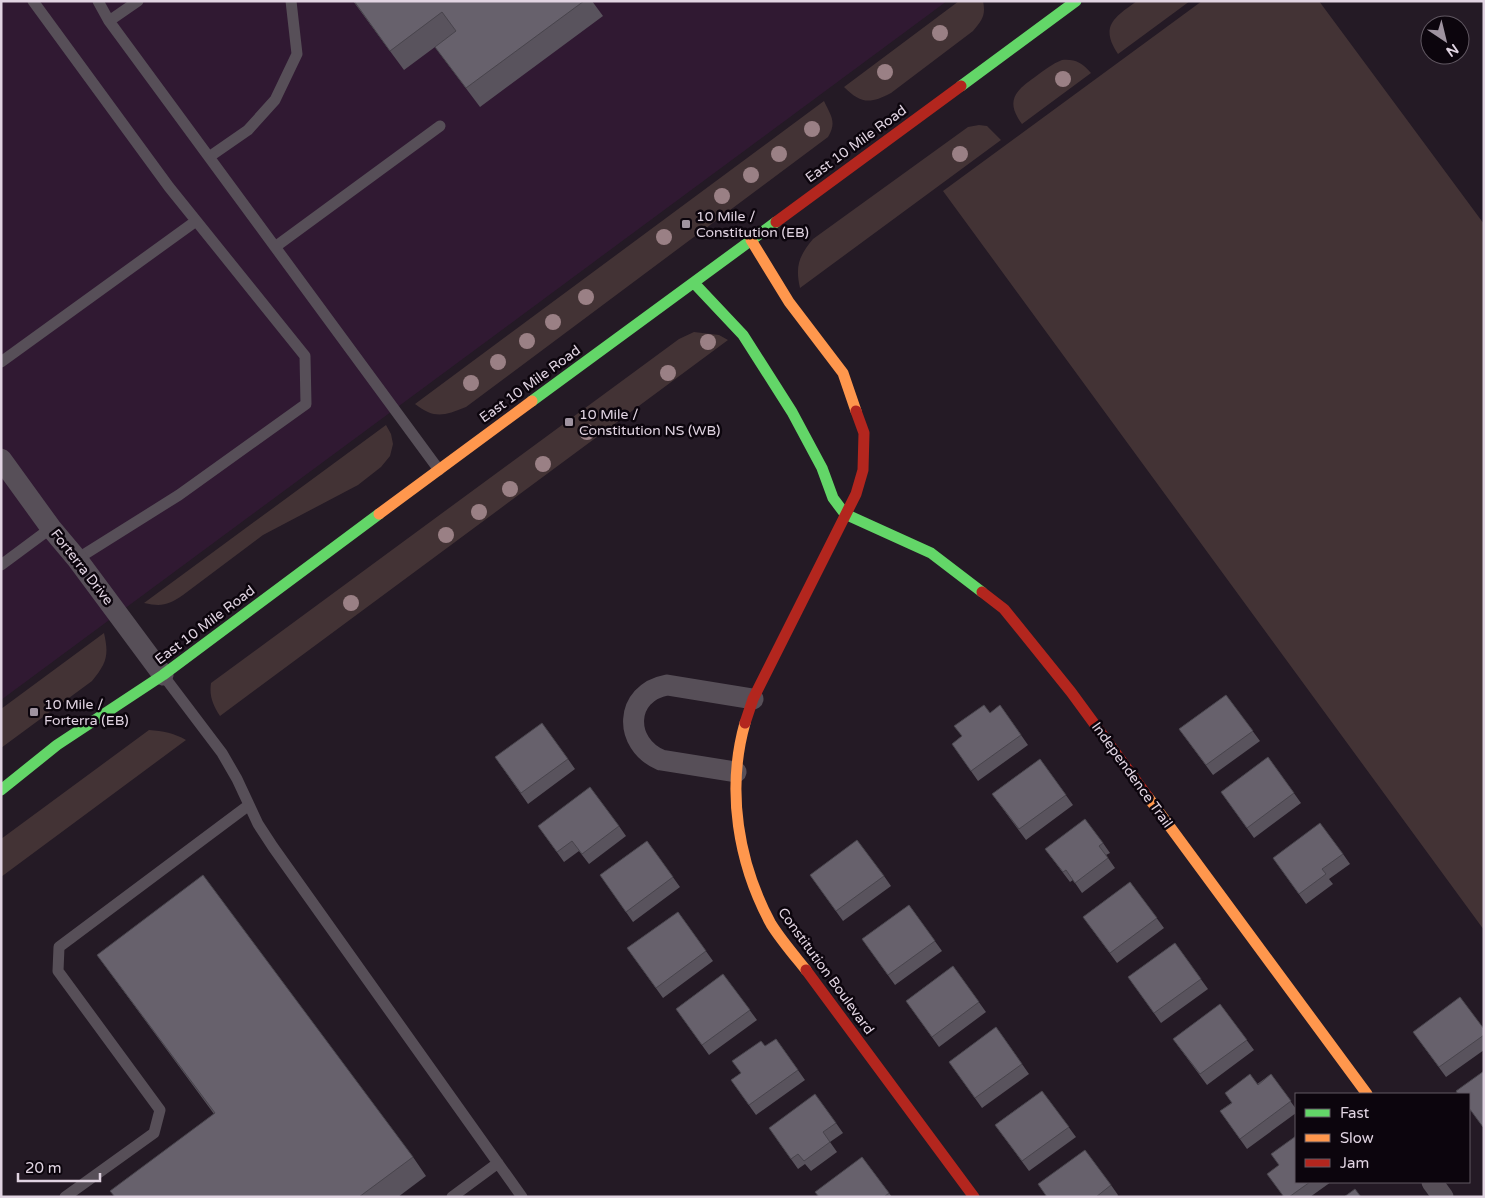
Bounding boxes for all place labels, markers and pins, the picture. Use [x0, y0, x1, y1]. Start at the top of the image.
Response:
place label: 10 Mile / Constitution (EB) [696, 208, 809, 241]
marker: 10 Mile / Constitution (EB) [680, 218, 692, 230]
place label: 10 Mile / Constitution NS (WB) [579, 406, 720, 439]
marker: 10 Mile / Constitution NS (WB) [563, 416, 575, 428]
place label: 10 Mile / Forterra (EB) [44, 696, 129, 729]
marker: 10 Mile / Forterra (EB) [28, 706, 40, 718]

